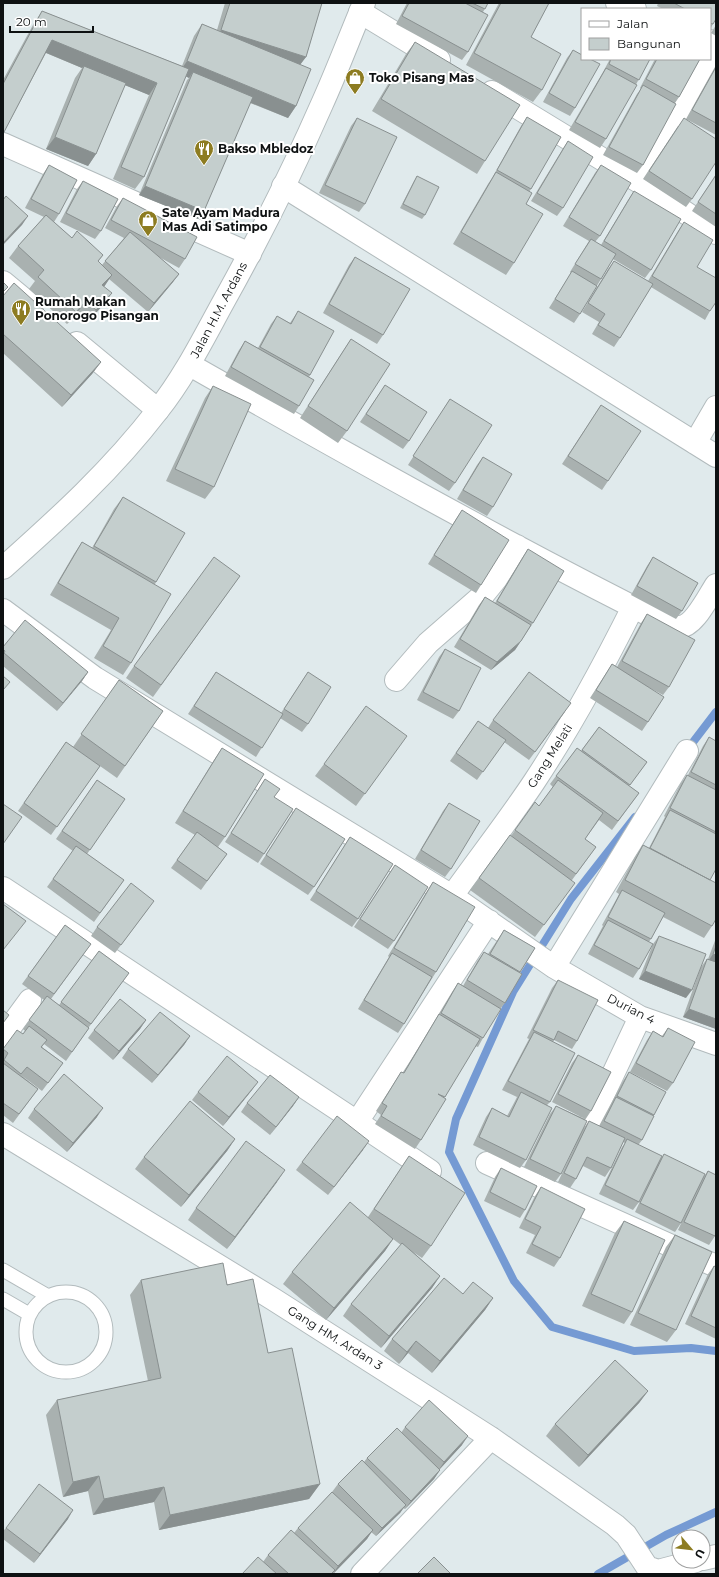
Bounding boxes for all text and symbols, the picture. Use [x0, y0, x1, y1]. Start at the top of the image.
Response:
scale bar [10, 8, 93, 34]
legend [581, 8, 711, 60]
text: 20 m [16, 14, 47, 29]
text: Jalan [616, 16, 649, 31]
text: Bangunan [617, 36, 681, 51]
shop icon: Toko Pisang Mas [344, 67, 366, 95]
place label: Toko Pisang Mas [369, 70, 475, 85]
restaurant icon: Bakso Mbledoz [193, 138, 215, 166]
place label: Bakso Mbledoz [218, 141, 314, 156]
place label: Sate Ayam Madura Mas Adi Satimpo [162, 205, 280, 234]
shop icon: Sate Ayam Madura Mas Adi Satimpo [137, 209, 159, 237]
street label: Jalan H.M. Ardans [186, 259, 250, 361]
place label: Rumah Makan Ponorogo Pisangan [35, 294, 159, 323]
restaurant icon: Rumah Makan Ponorogo Pisangan [10, 298, 32, 326]
street label: Gang Melati [524, 721, 575, 791]
street label: Durian 4 [605, 990, 658, 1027]
street label: Gang HM. Ardan 3 [285, 1302, 386, 1373]
north arrow [671, 1529, 711, 1569]
text: U [692, 1547, 708, 1561]

